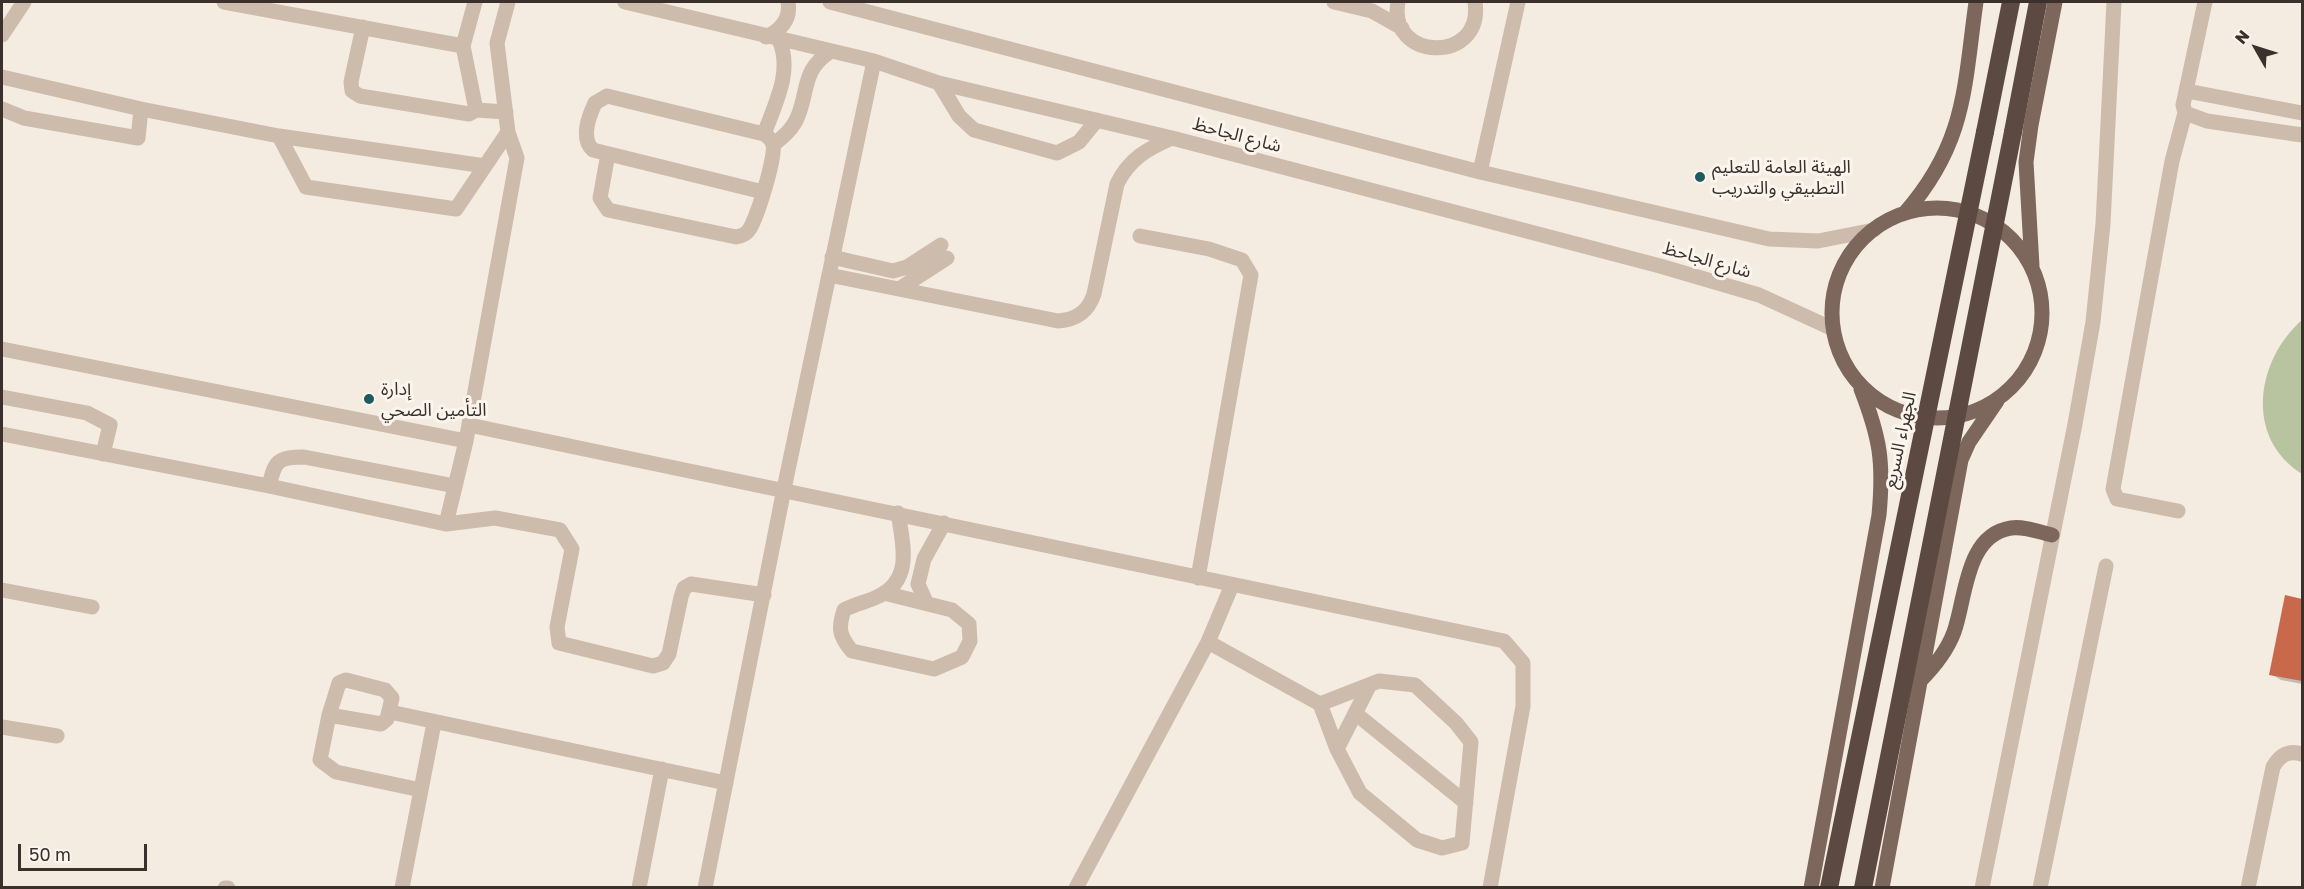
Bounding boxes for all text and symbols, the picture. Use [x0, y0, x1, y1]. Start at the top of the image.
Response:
north arrow [2226, 18, 2286, 78]
text: N [2230, 26, 2254, 48]
street label: شارع الجاحظ [1190, 113, 1284, 157]
place label: الهيئة العامة للتعليم التطبيقي والتدريب [1712, 156, 1851, 198]
marker: الهيئة العامة للتعليم التطبيقي والتدريب [1693, 170, 1707, 184]
street label: شارع الجاحظ [1660, 237, 1754, 283]
place label: إدارة التأمين الصحي [381, 378, 486, 420]
street label: الجهراء السريع [1879, 390, 1921, 490]
marker: إدارة التأمين الصحي [362, 392, 376, 406]
scale bar [21, 832, 150, 870]
text: 50 m [29, 843, 71, 865]

